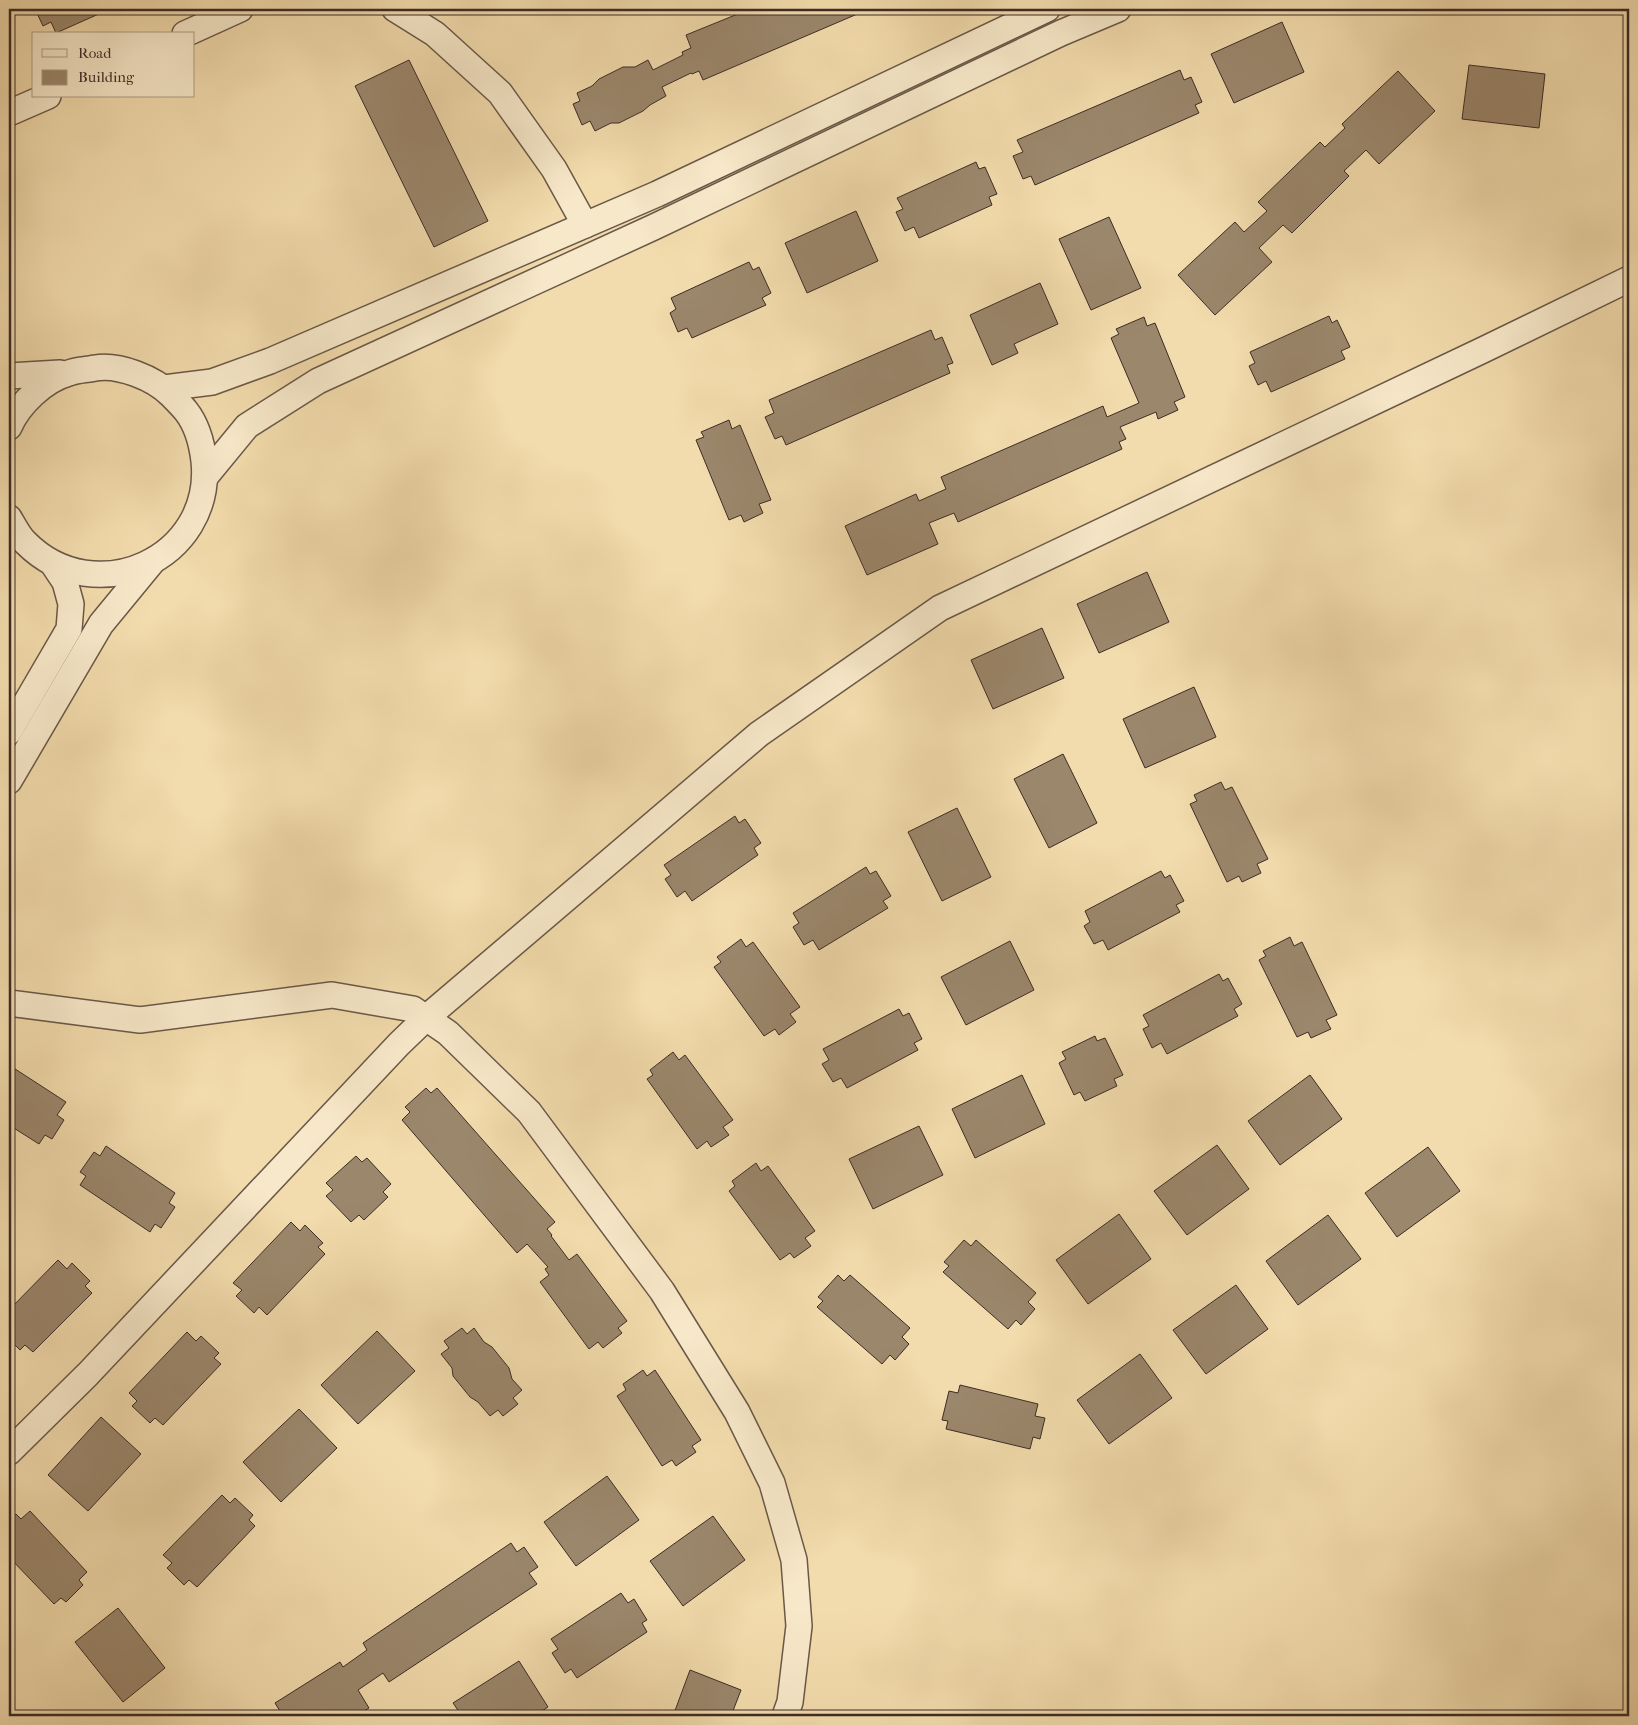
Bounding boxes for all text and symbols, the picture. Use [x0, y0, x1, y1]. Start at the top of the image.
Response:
legend [32, 32, 195, 98]
text: Road [78, 44, 112, 62]
text: Building [78, 68, 135, 86]

